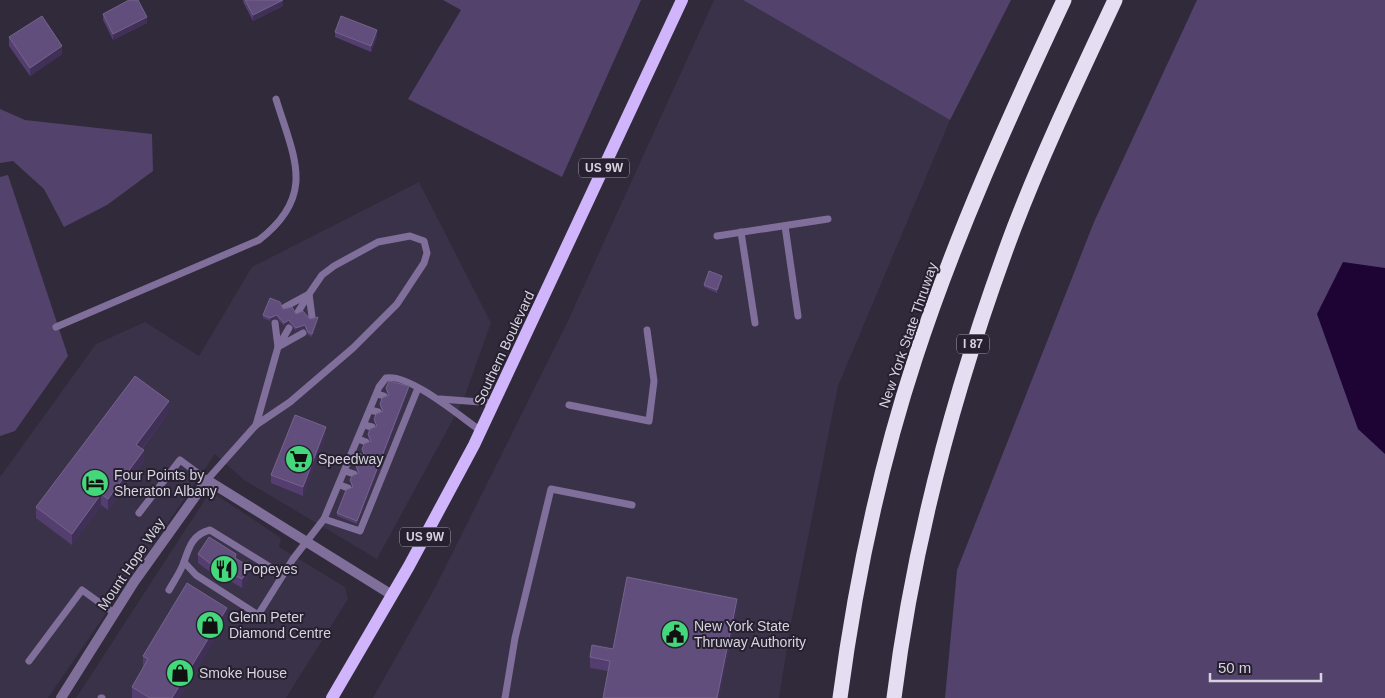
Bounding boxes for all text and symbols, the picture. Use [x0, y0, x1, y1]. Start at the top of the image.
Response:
road number: US 9W [579, 158, 629, 178]
street label: New York State Thruway [876, 260, 940, 410]
street label: Southern Boulevard [471, 289, 537, 407]
road number: I 87 [957, 334, 989, 354]
supermarket icon: Speedway [284, 444, 314, 474]
place label: Speedway [318, 451, 383, 467]
place label: Four Points by Sheraton Albany [114, 467, 217, 499]
hotel icon: Four Points by Sheraton Albany [80, 468, 110, 498]
street label: Mount Hope Way [94, 515, 168, 613]
road number: US 9W [400, 528, 450, 546]
restaurant icon: Popeyes [209, 554, 239, 584]
place label: Popeyes [243, 561, 297, 577]
place label: Glenn Peter Diamond Centre [229, 609, 331, 641]
shop icon: Glenn Peter Diamond Centre [195, 610, 225, 640]
place label: New York State Thruway Authority [694, 618, 806, 650]
public building icon: New York State Thruway Authority [660, 619, 690, 649]
scale bar [1210, 650, 1321, 682]
shop icon: Smoke House [165, 658, 195, 688]
text: 50 m [1218, 659, 1251, 676]
place label: Smoke House [199, 665, 287, 681]

